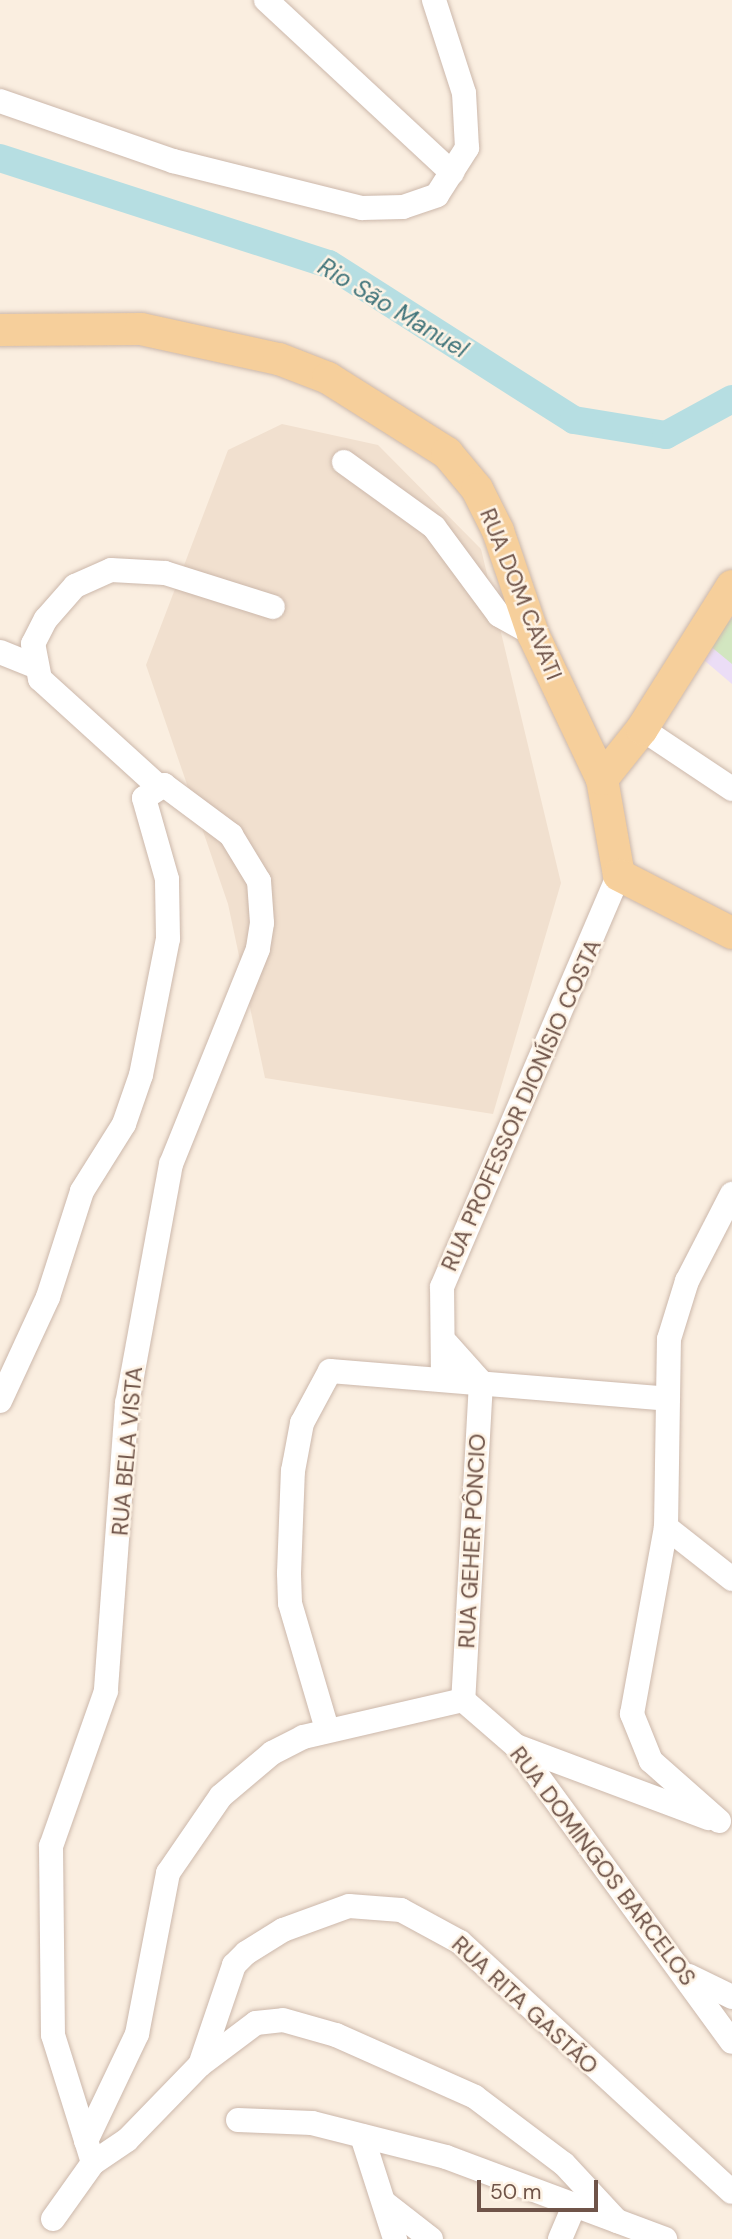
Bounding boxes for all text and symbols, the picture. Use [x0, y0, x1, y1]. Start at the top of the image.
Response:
water label: Rio São Manuel [313, 252, 473, 364]
street label: RUA DOM CAVATI [474, 504, 568, 684]
street label: RUA PROFESSOR DIONÍSIO COSTA [435, 935, 607, 1275]
street label: RUA BELA VISTA [106, 1365, 148, 1537]
street label: RUA GEHER PÔNCIO [453, 1433, 491, 1649]
street label: RUA DOMINGOS BARCELOS [504, 1741, 702, 1991]
street label: RUA RITA GASTÃO [446, 1930, 604, 2080]
scale bar [480, 2166, 601, 2210]
text: 50 m [490, 2178, 541, 2206]

